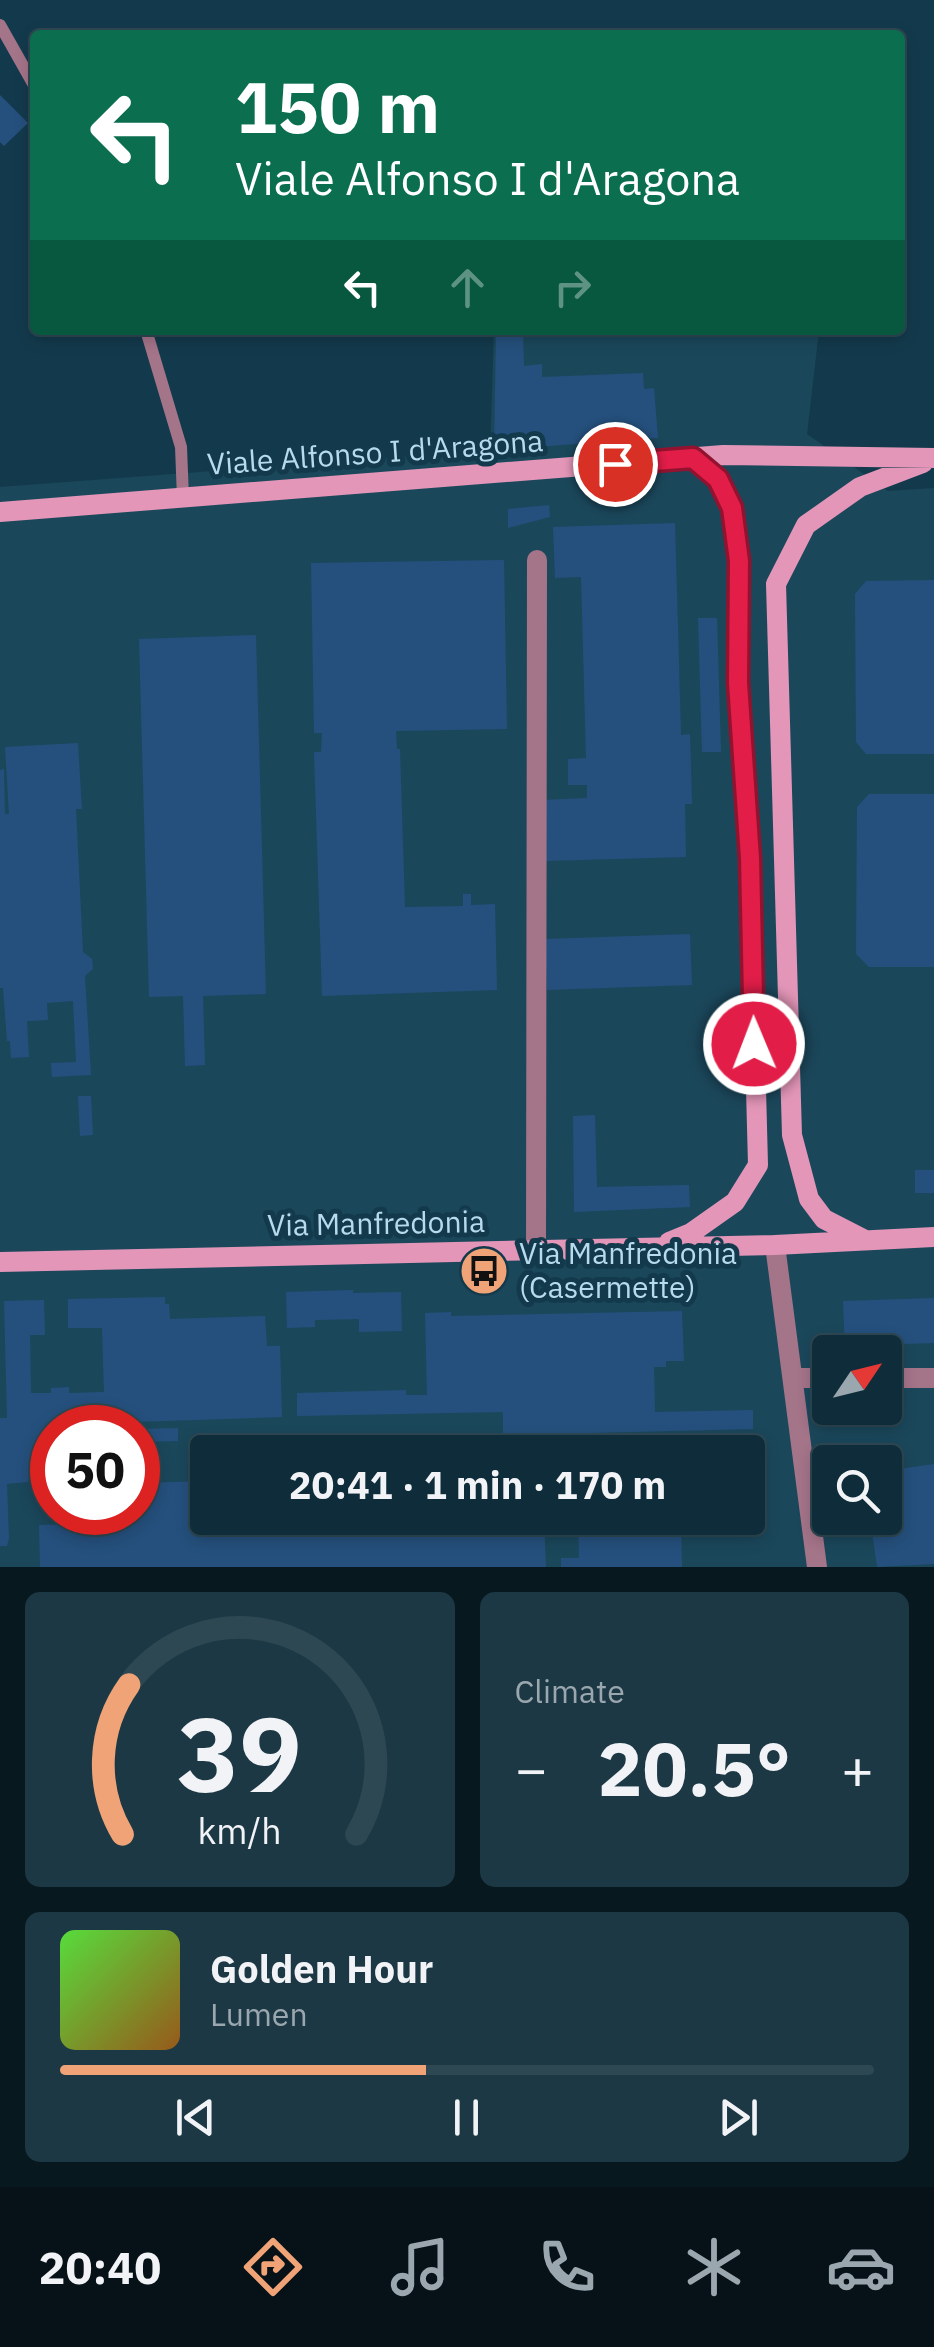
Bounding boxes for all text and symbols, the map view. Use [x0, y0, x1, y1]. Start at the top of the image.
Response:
text: 150 m [235, 61, 440, 152]
icon: left [70, 70, 200, 200]
text: Viale Alfonso I d'Aragona [235, 149, 740, 207]
icon: left [335, 260, 390, 315]
icon: ahead [440, 260, 495, 315]
icon: right [545, 260, 600, 315]
street label: Viale Alfonso I d'Aragona [206, 420, 544, 483]
pin [573, 422, 658, 507]
icon: arrive [588, 437, 643, 492]
position arrow [702, 992, 806, 1096]
street label: Via Manfredonia [267, 1201, 485, 1244]
place label: Via Manfredonia (Casermette) [519, 1233, 737, 1306]
bus stop icon: Via Manfredonia (Casermette) [458, 1245, 510, 1297]
north arrow [812, 1335, 902, 1425]
map controls [812, 1335, 902, 1535]
speed limit sign: 50 [30, 1405, 160, 1535]
button: search [812, 1445, 902, 1535]
text: 20:41 · 1 min · 170 m [289, 1460, 666, 1509]
text: Climate [515, 1670, 625, 1712]
text: 39 [177, 1685, 302, 1821]
text: 20.5° [597, 1719, 791, 1817]
text: − [515, 1733, 548, 1804]
text: + [841, 1733, 874, 1804]
text: km/h [198, 1807, 282, 1854]
text: Golden Hour [210, 1944, 433, 1993]
text: Lumen [210, 1993, 308, 2035]
icon: previous [168, 2090, 223, 2145]
icon: pause [439, 2090, 494, 2145]
icon: next [711, 2090, 766, 2145]
icon: directions [238, 2232, 308, 2302]
icon: music [385, 2232, 455, 2302]
icon: phone [532, 2232, 602, 2302]
icon: climate [679, 2232, 749, 2302]
icon: car [826, 2232, 896, 2302]
text: 20:40 [38, 2238, 161, 2296]

